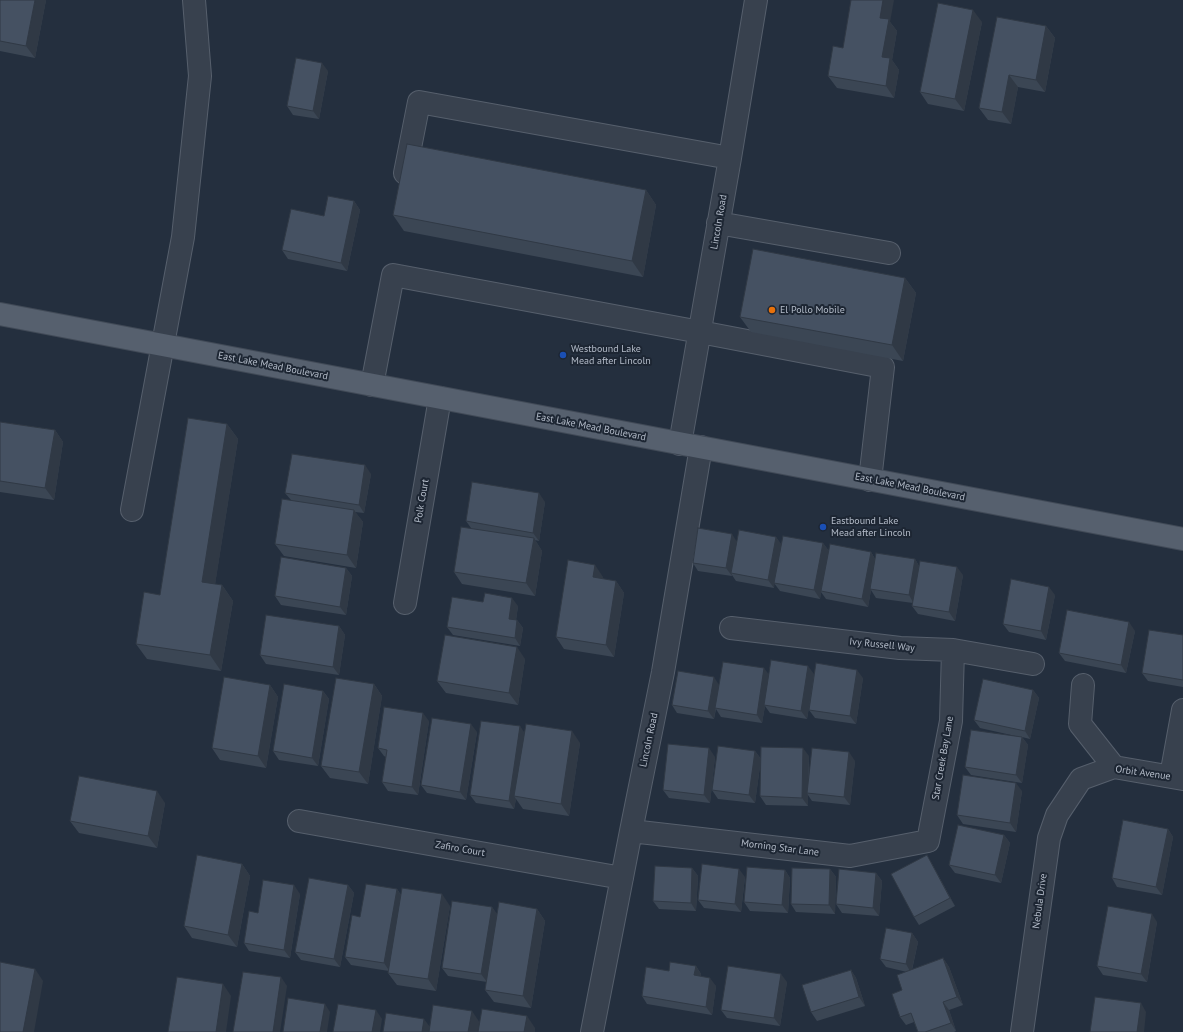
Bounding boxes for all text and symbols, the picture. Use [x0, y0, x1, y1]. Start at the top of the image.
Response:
street label: Lincoln Road [708, 194, 730, 250]
place label: El Pollo Mobile [780, 304, 845, 316]
marker: El Pollo Mobile [767, 305, 777, 315]
place label: Westbound Lake Mead after Lincoln [571, 343, 651, 366]
street label: East Lake Mead Boulevard [217, 349, 329, 383]
marker: Westbound Lake Mead after Lincoln [558, 350, 568, 360]
street label: East Lake Mead Boulevard [535, 410, 647, 444]
street label: East Lake Mead Boulevard [854, 470, 966, 504]
street label: Polk Court [412, 478, 432, 524]
place label: Eastbound Lake Mead after Lincoln [831, 515, 911, 538]
marker: Eastbound Lake Mead after Lincoln [818, 522, 828, 532]
street label: Ivy Russell Way [849, 636, 915, 654]
street label: Lincoln Road [637, 712, 661, 768]
street label: Star Creek Bay Lane [930, 715, 956, 801]
street label: Orbit Avenue [1115, 763, 1171, 783]
street label: Morning Star Lane [740, 837, 820, 859]
street label: Zafiro Court [434, 839, 486, 859]
street label: Nebula Drive [1030, 873, 1050, 929]

